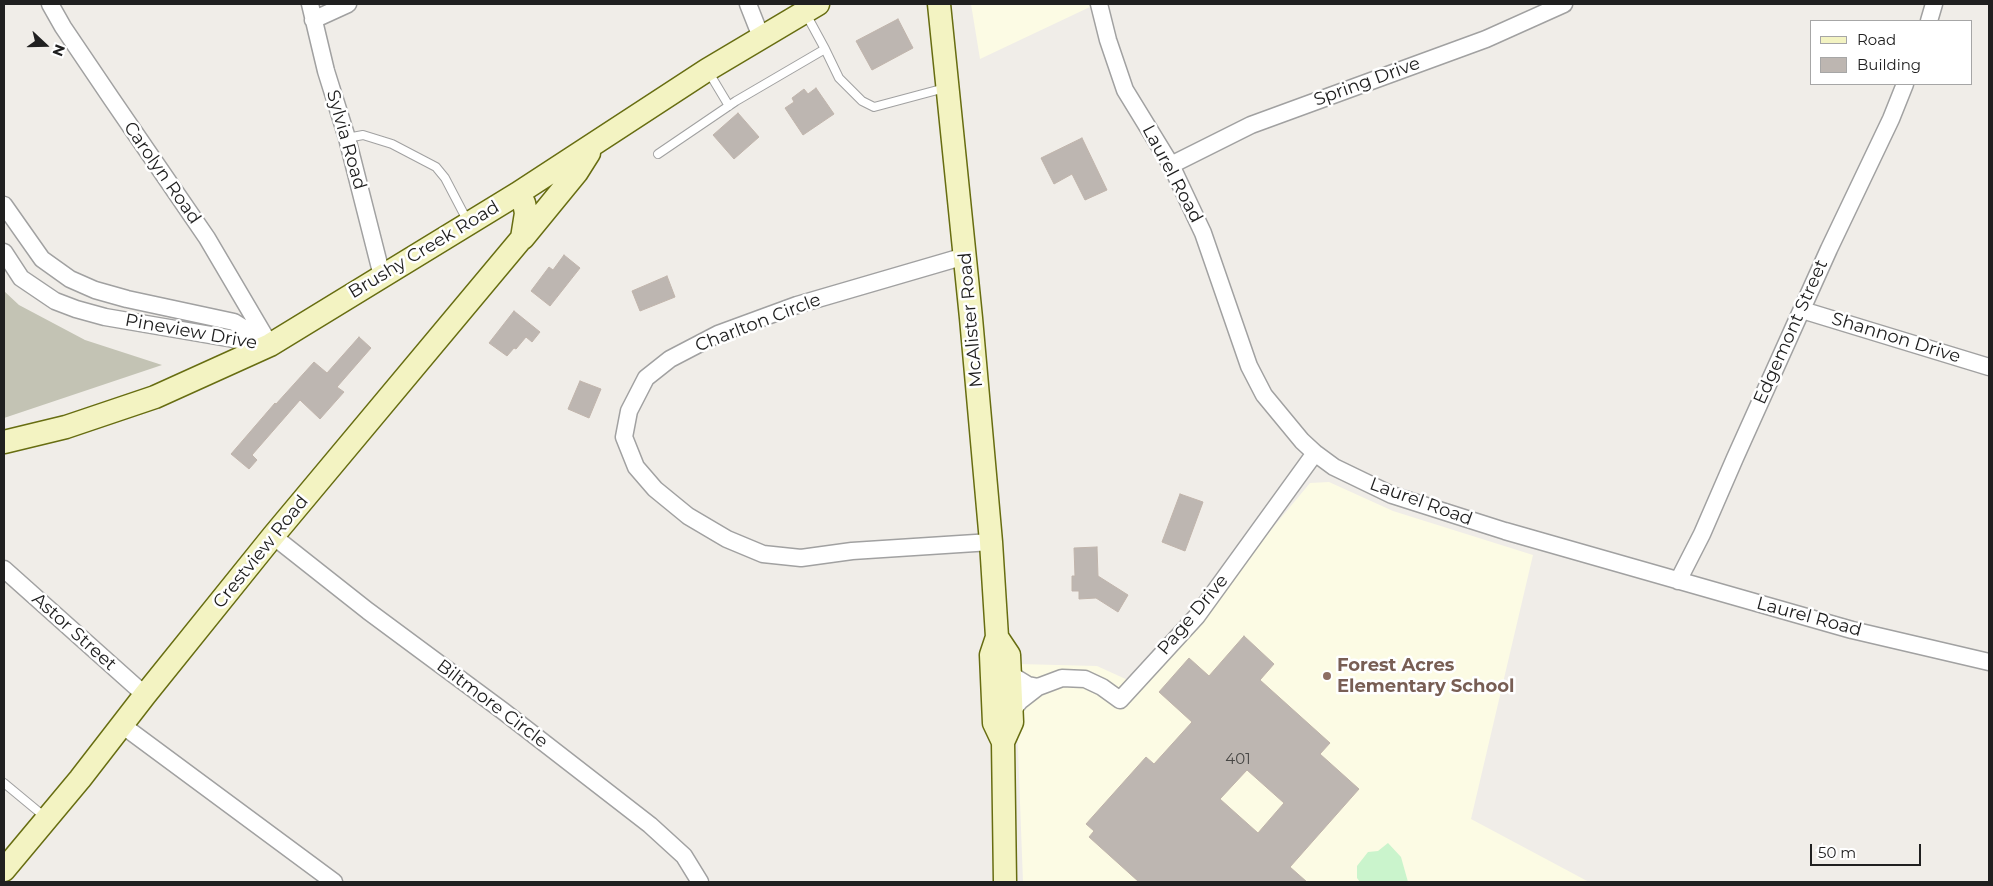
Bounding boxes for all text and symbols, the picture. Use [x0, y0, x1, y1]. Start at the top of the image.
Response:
north arrow [20, 20, 70, 70]
legend [1810, 20, 1973, 85]
text: Road [1857, 30, 1896, 49]
text: N [49, 42, 69, 59]
street label: Spring Drive [1311, 53, 1423, 111]
text: Building [1857, 55, 1921, 74]
street label: Sylvia Road [321, 88, 371, 192]
street label: Carolyn Road [119, 118, 205, 228]
street label: Laurel Road [1137, 121, 1207, 227]
street label: Brushy Creek Road [345, 196, 503, 304]
street label: McAlister Road [954, 252, 988, 388]
street label: Edgemont Street [1749, 256, 1833, 408]
street label: Charlton Circle [692, 289, 824, 357]
street label: Shannon Drive [1829, 308, 1963, 368]
street label: Pineview Drive [123, 310, 259, 354]
street label: Laurel Road [1367, 473, 1475, 531]
street label: Crestview Road [209, 491, 313, 613]
street label: Page Drive [1153, 570, 1233, 660]
street label: Astor Street [27, 588, 121, 676]
street label: Laurel Road [1754, 593, 1864, 641]
street label: Biltmore Circle [432, 655, 552, 753]
place label: Forest Acres Elementary School [1337, 655, 1514, 698]
marker: Forest Acres Elementary School [1321, 670, 1333, 682]
house number: 401 [1225, 751, 1251, 769]
scale bar [1813, 834, 1924, 866]
text: 50 m [1818, 843, 1856, 862]

